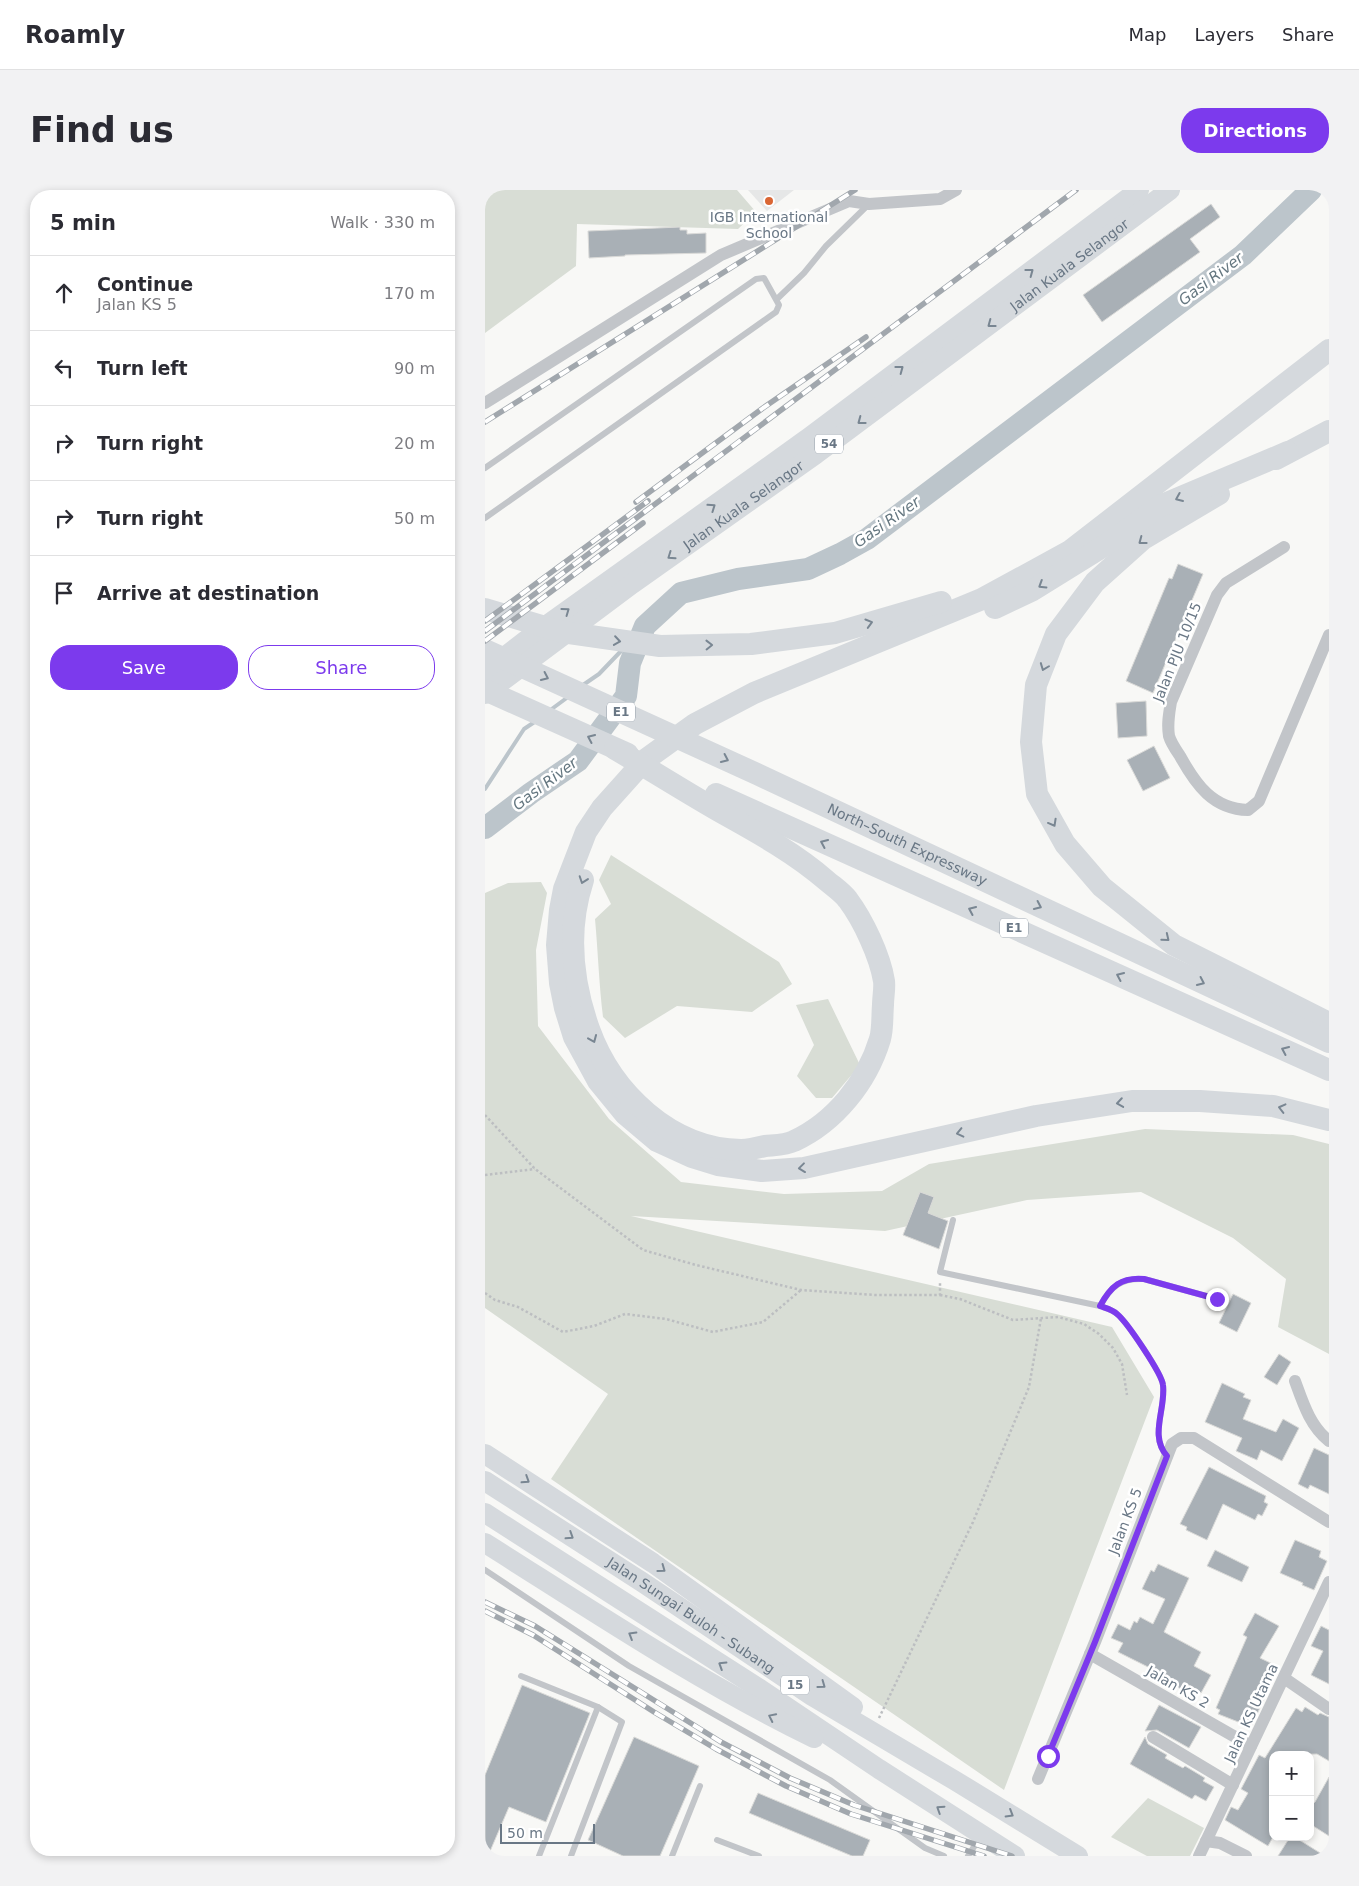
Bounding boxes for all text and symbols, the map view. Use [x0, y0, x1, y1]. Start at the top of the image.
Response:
text: Roamly [25, 21, 125, 49]
text: Map [1128, 24, 1166, 45]
text: Layers [1194, 24, 1254, 45]
text: Share [1282, 24, 1334, 45]
button: Directions [1181, 108, 1329, 153]
text: Find us [30, 110, 174, 150]
marker: IGB International School [763, 195, 775, 207]
place label: IGB International School [710, 209, 828, 241]
text: 5 min [50, 211, 116, 235]
text: Walk · 330 m [330, 213, 435, 232]
street label: Jalan Kuala Selangor [1006, 216, 1132, 315]
water label: Gasi River [1175, 248, 1248, 309]
one-way arrow [1024, 269, 1034, 278]
text: Continue [97, 273, 193, 295]
icon: ahead [50, 279, 78, 307]
text: 170 m [384, 284, 435, 303]
text: Jalan KS 5 [97, 295, 177, 314]
one-way arrow [988, 318, 997, 326]
icon: left [50, 354, 78, 382]
text: Turn left [97, 357, 188, 379]
text: 90 m [394, 359, 435, 378]
one-way arrow [894, 367, 903, 375]
one-way arrow [858, 415, 867, 423]
icon: right [50, 429, 78, 457]
text: Turn right [97, 432, 203, 454]
text: 20 m [394, 434, 435, 453]
road number: 54 [815, 434, 843, 454]
street label: Jalan Kuala Selangor [679, 457, 807, 554]
water label: Gasi River [851, 492, 924, 551]
one-way arrow [1175, 492, 1184, 502]
icon: right [50, 504, 78, 532]
one-way arrow [706, 504, 716, 513]
text: Turn right [97, 507, 203, 529]
text: 50 m [394, 509, 435, 528]
one-way arrow [1138, 535, 1148, 544]
one-way arrow [668, 550, 677, 559]
one-way arrow [1038, 578, 1047, 588]
icon: arrive [50, 579, 78, 607]
text: Arrive at destination [97, 582, 319, 604]
street label: Jalan PJU 10/15 [1149, 600, 1204, 705]
one-way arrow [560, 609, 569, 617]
one-way arrow [865, 618, 874, 629]
one-way arrow [613, 635, 621, 645]
one-way arrow [706, 640, 713, 650]
button: Save [50, 645, 238, 690]
button: Share [248, 645, 435, 690]
one-way arrow [1039, 662, 1049, 670]
one-way arrow [540, 671, 549, 682]
road number: E1 [607, 702, 635, 722]
one-way arrow [587, 733, 596, 744]
water label: Gasi River [509, 753, 582, 814]
one-way arrow [720, 753, 729, 764]
street label: North–South Expressway [825, 800, 990, 889]
one-way arrow [1047, 818, 1057, 827]
one-way arrow [820, 838, 829, 849]
one-way arrow [579, 876, 589, 884]
one-way arrow [1033, 899, 1042, 910]
one-way arrow [968, 905, 977, 916]
road number: E1 [1000, 918, 1028, 938]
one-way arrow [1160, 933, 1169, 942]
one-way arrow [1116, 972, 1125, 983]
one-way arrow [1196, 976, 1205, 987]
one-way arrow [587, 1034, 598, 1043]
one-way arrow [1281, 1046, 1290, 1057]
one-way arrow [1115, 1097, 1123, 1108]
one-way arrow [1277, 1103, 1286, 1114]
one-way arrow [956, 1127, 965, 1138]
one-way arrow [797, 1162, 805, 1173]
route end [1206, 1288, 1229, 1311]
one-way arrow [520, 1474, 530, 1483]
street label: Jalan KS 5 [1105, 1485, 1145, 1557]
one-way arrow [565, 1530, 574, 1539]
street label: Jalan Sungai Buloh - Subang [604, 1553, 778, 1677]
one-way arrow [656, 1563, 666, 1572]
one-way arrow [628, 1632, 637, 1642]
one-way arrow [718, 1661, 727, 1671]
street label: Jalan KS Utama [1221, 1661, 1281, 1766]
street label: Jalan KS 2 [1143, 1662, 1212, 1711]
road number: 15 [781, 1676, 809, 1694]
one-way arrow [816, 1679, 826, 1688]
one-way arrow [768, 1713, 777, 1723]
route start [1037, 1745, 1060, 1768]
map controls [1269, 1751, 1314, 1841]
button: + [1269, 1751, 1314, 1796]
button: − [1269, 1796, 1314, 1841]
one-way arrow [937, 1806, 946, 1815]
one-way arrow [1005, 1807, 1014, 1817]
scale bar [500, 1821, 595, 1844]
text: 50 m [507, 1825, 543, 1841]

